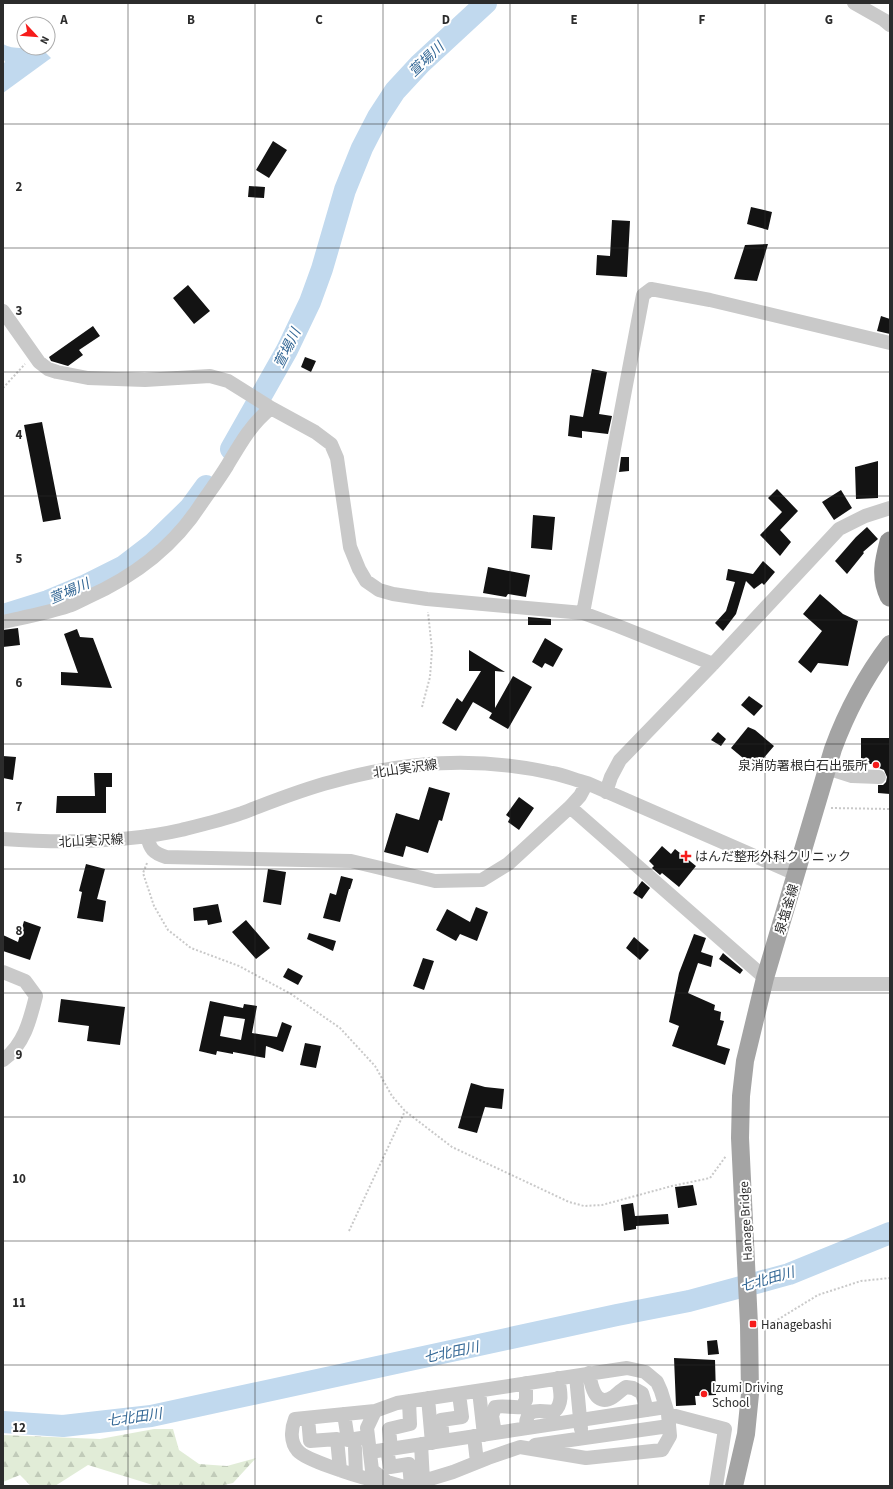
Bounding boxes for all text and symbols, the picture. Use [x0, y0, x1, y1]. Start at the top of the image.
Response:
text: A [59, 11, 68, 29]
text: B [187, 11, 195, 29]
text: C [315, 11, 323, 29]
text: D [442, 11, 450, 29]
text: E [570, 11, 578, 29]
text: F [699, 11, 706, 29]
text: G [825, 11, 833, 29]
north arrow [16, 16, 56, 56]
text: N [36, 34, 53, 47]
water label: 萱場川 [405, 37, 450, 82]
text: 2 [16, 178, 23, 196]
text: 3 [16, 302, 23, 320]
water label: 萱場川 [270, 323, 307, 372]
text: 4 [16, 426, 23, 444]
text: 5 [16, 550, 23, 568]
water label: 萱場川 [46, 573, 94, 610]
text: 6 [16, 674, 23, 692]
street label: 北山実沢線 [372, 756, 439, 782]
place label: 泉消防署根白石出張所 [738, 757, 868, 775]
marker: 泉消防署根白石出張所 [871, 760, 881, 770]
text: 7 [16, 798, 23, 816]
street label: 北山実沢線 [58, 830, 124, 852]
place label: はんだ整形外科クリニック [695, 848, 851, 866]
marker: はんだ整形外科クリニック [680, 850, 692, 862]
street label: 泉塩釜線 [771, 882, 803, 937]
text: 8 [16, 922, 23, 940]
text: 9 [16, 1046, 23, 1064]
text: 10 [12, 1170, 26, 1188]
street label: Hanage Bridge [735, 1181, 757, 1261]
water label: 七北田川 [738, 1262, 799, 1297]
text: 11 [12, 1294, 26, 1312]
place label: Hanagebashi [761, 1316, 832, 1334]
marker: Hanagebashi [748, 1319, 758, 1329]
water label: 七北田川 [422, 1337, 483, 1369]
place label: Izumi Driving School [712, 1379, 784, 1412]
marker: Izumi Driving School [699, 1389, 709, 1399]
water label: 七北田川 [105, 1404, 165, 1432]
text: 12 [12, 1419, 26, 1437]

